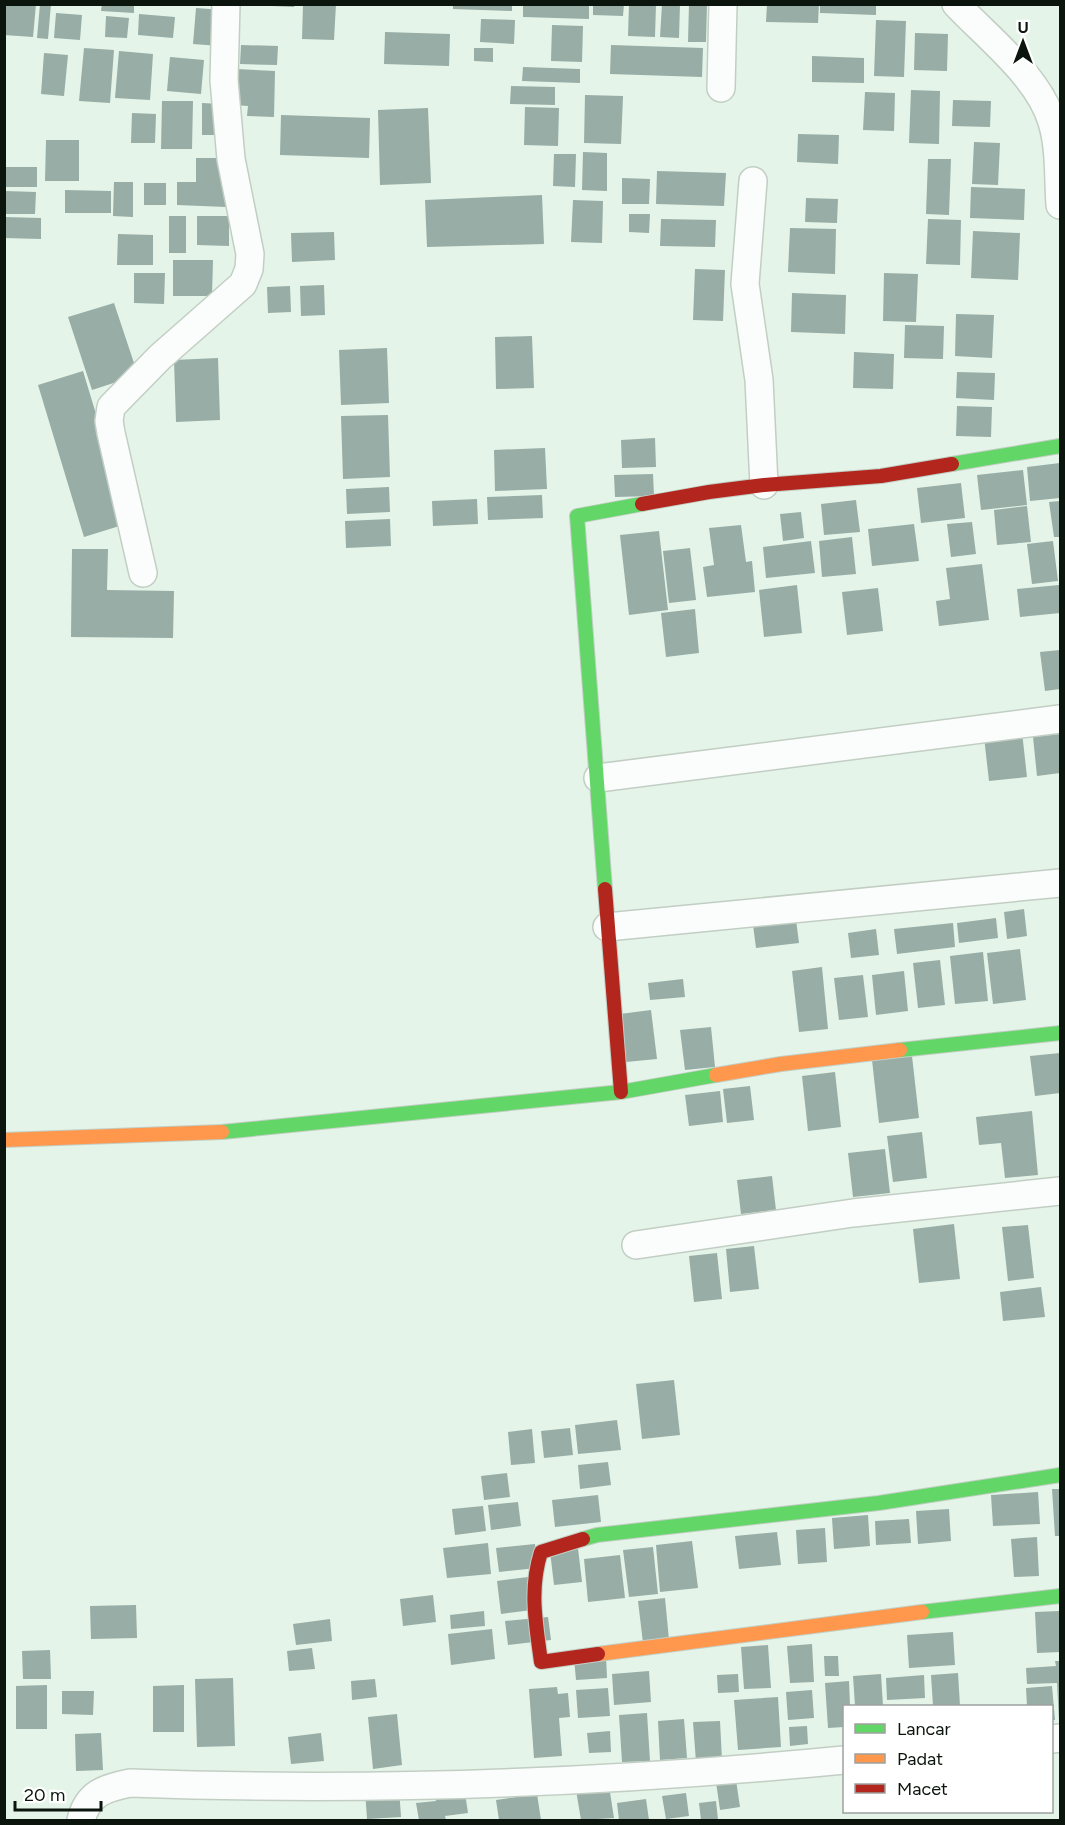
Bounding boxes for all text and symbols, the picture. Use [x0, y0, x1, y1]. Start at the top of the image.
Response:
north arrow [993, 12, 1053, 72]
text: U [1017, 18, 1029, 37]
legend [843, 1705, 1053, 1813]
text: Lancar [897, 1718, 951, 1740]
text: Padat [897, 1748, 943, 1770]
scale bar [15, 1774, 100, 1812]
text: Macet [897, 1778, 948, 1800]
text: 20 m [24, 1784, 65, 1806]

